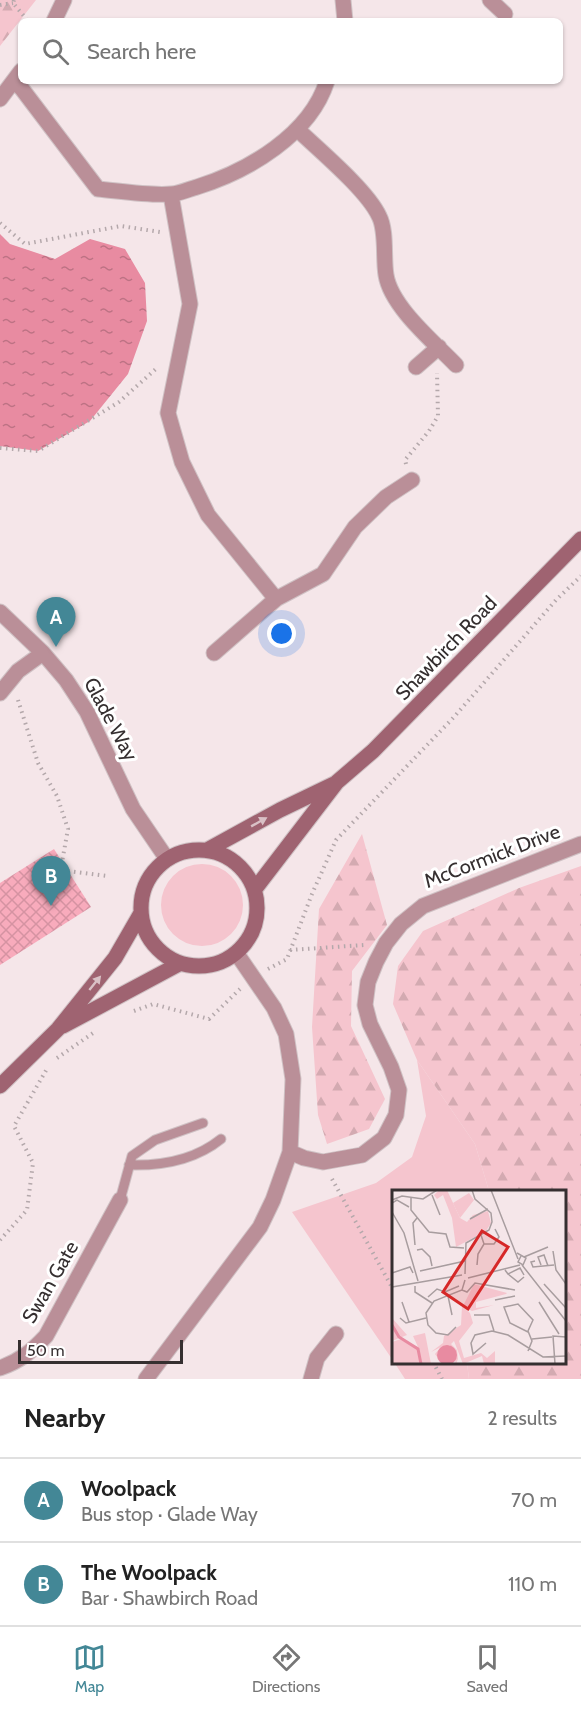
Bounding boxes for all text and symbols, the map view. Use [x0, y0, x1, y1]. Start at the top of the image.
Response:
search box [18, 18, 563, 84]
icon: search [39, 35, 72, 68]
text: Search here [87, 38, 196, 65]
street label: Shawbirch Road [390, 591, 502, 705]
pin: A [36, 598, 76, 647]
your location [267, 619, 296, 648]
street label: Glade Way [79, 673, 143, 765]
one-way arrow [250, 817, 267, 827]
street label: McCormick Drive [421, 819, 563, 893]
pin: B [32, 856, 70, 906]
one-way arrow [88, 975, 101, 991]
inset map [392, 1190, 566, 1364]
street label: Swan Gate [17, 1237, 83, 1327]
scale bar [18, 1337, 183, 1364]
text: 50 m [27, 1341, 64, 1360]
text: Nearby [24, 1402, 105, 1434]
text: 2 results [487, 1406, 557, 1430]
text: Woolpack [81, 1475, 176, 1502]
text: A [37, 1488, 50, 1512]
text: 70 m [511, 1488, 557, 1512]
text: Bus stop · Glade Way [81, 1502, 258, 1526]
text: The Woolpack [81, 1559, 217, 1586]
text: B [37, 1572, 50, 1596]
text: 110 m [508, 1572, 557, 1596]
text: Bar · Shawbirch Road [81, 1586, 258, 1610]
tab: Map [73, 1641, 106, 1696]
tab: Directions [252, 1641, 320, 1696]
tab: Saved [466, 1641, 508, 1696]

